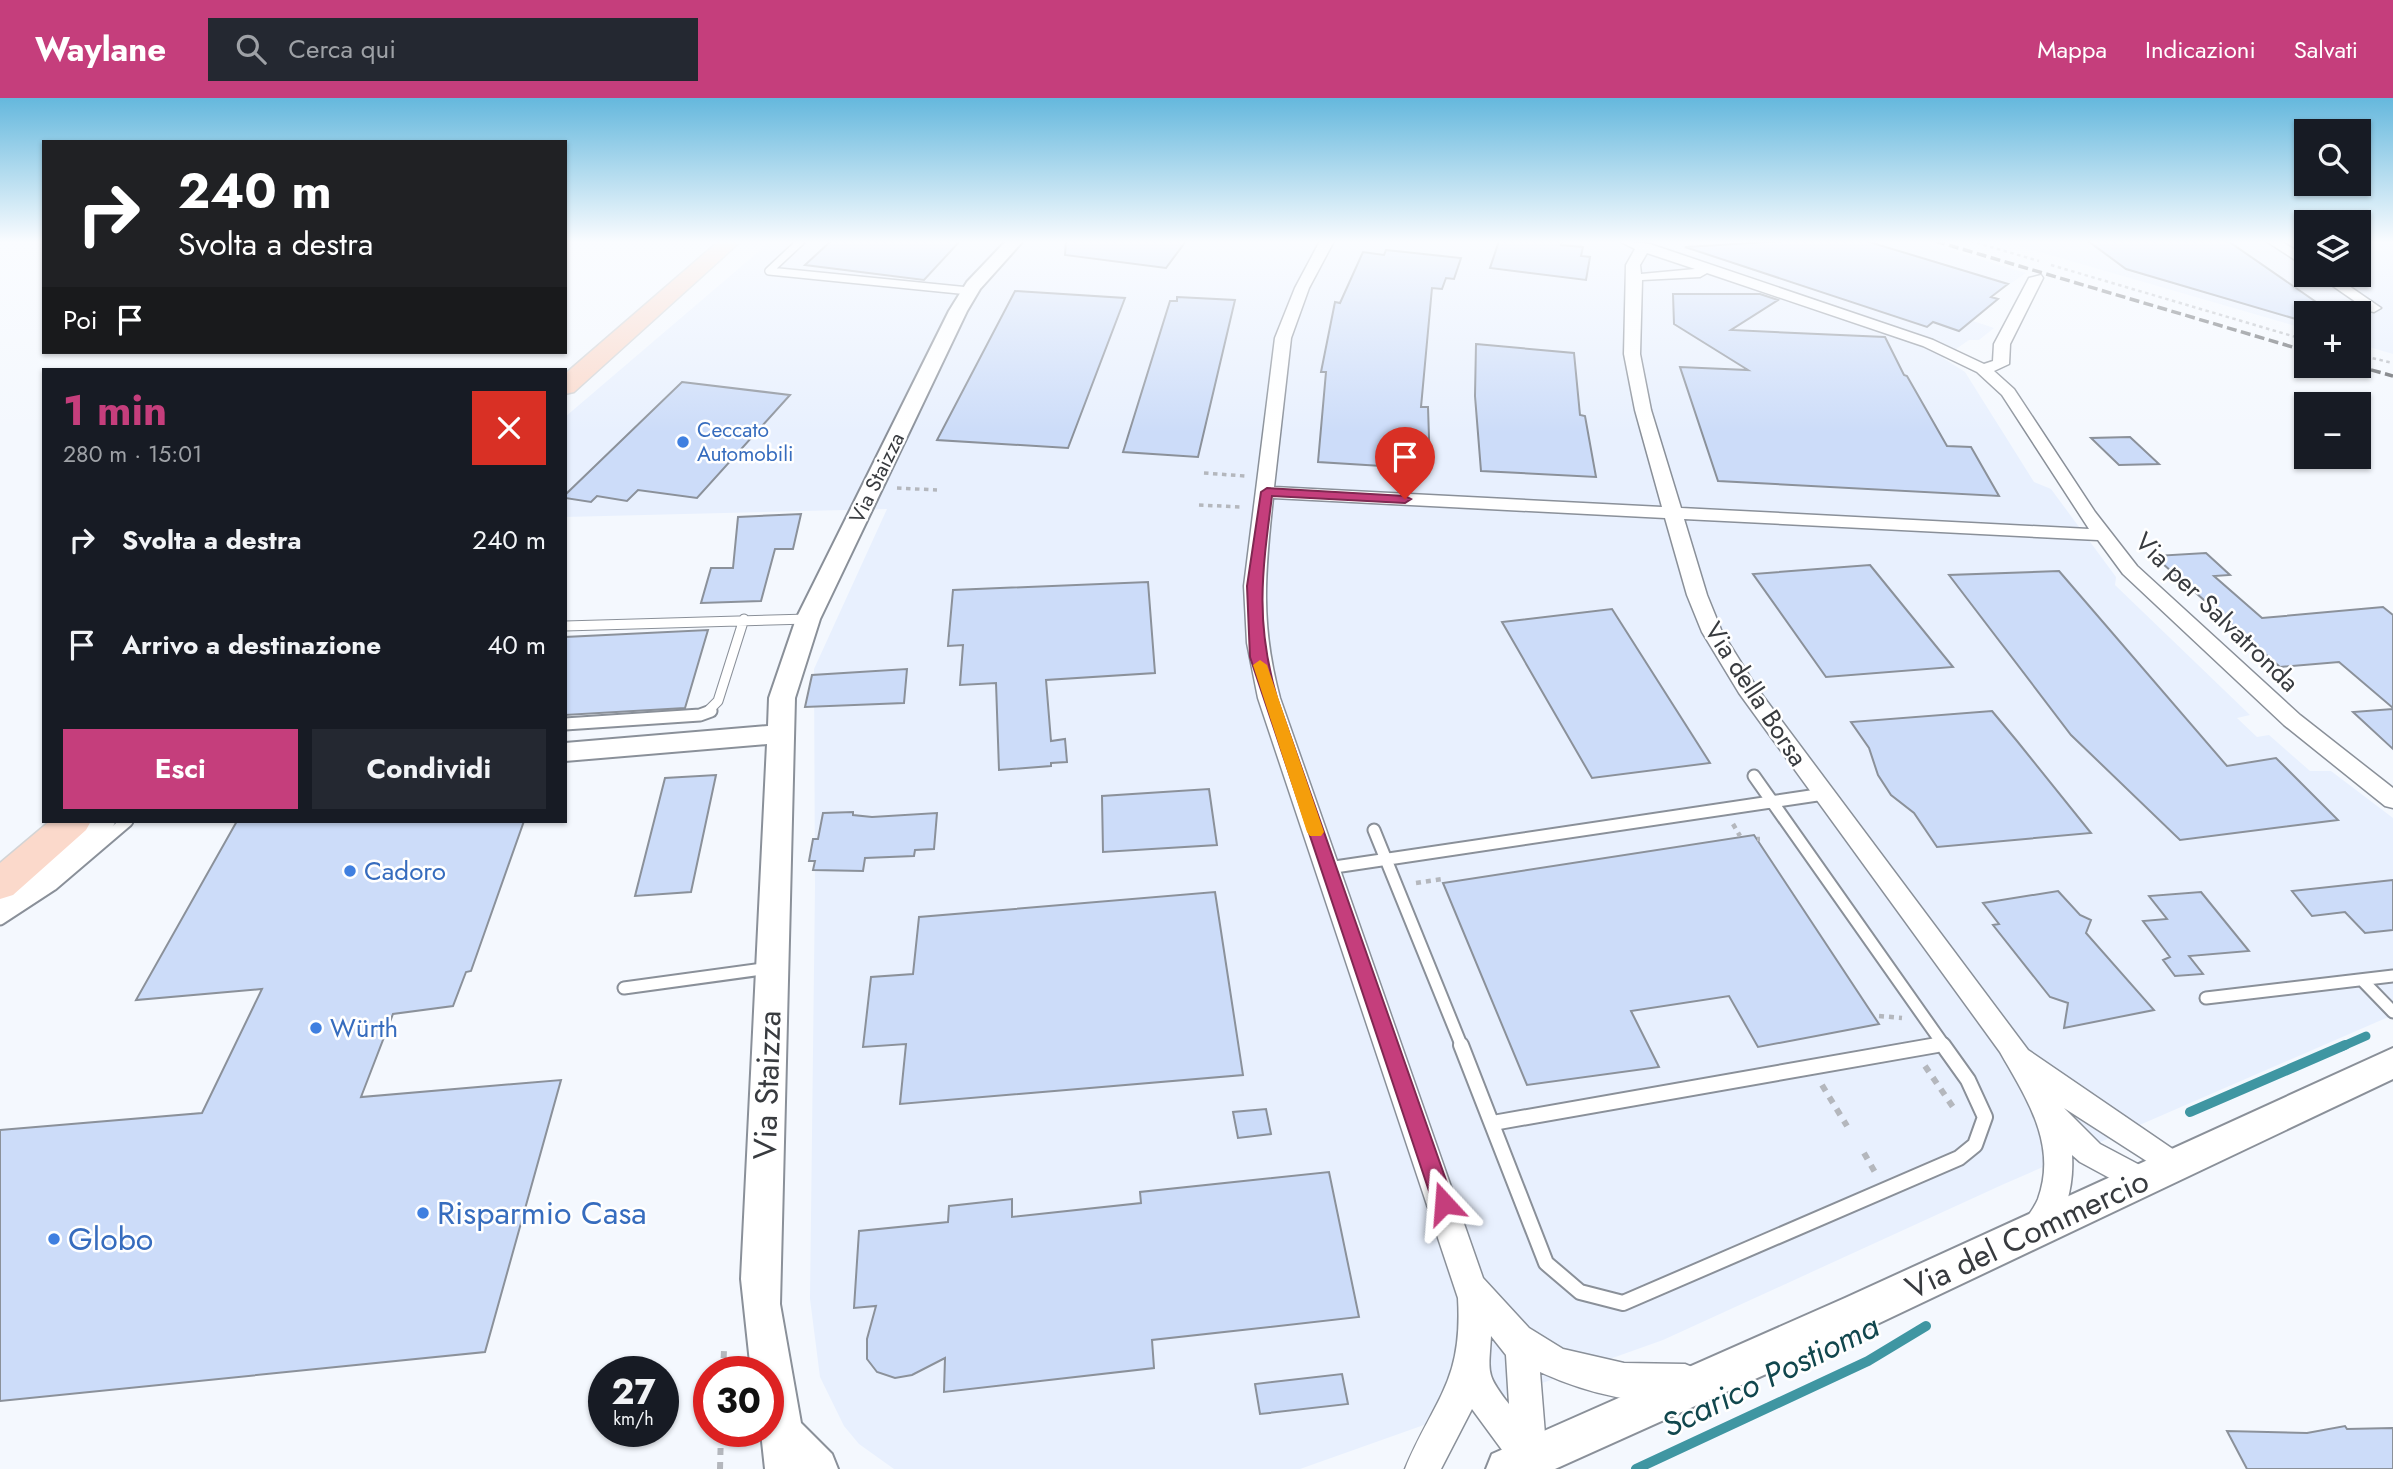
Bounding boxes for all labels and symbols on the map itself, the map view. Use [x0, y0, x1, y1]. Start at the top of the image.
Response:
place label: Ceccato Automobili [697, 415, 794, 469]
street label: Via Staizza [842, 427, 912, 529]
pin [1375, 427, 1435, 499]
marker: Ceccato Automobili [675, 434, 691, 450]
street label: Via per Salvatronda [2126, 523, 2308, 701]
street label: Via della Borsa [1695, 614, 1817, 774]
place label: Cadoro [364, 852, 446, 890]
marker: Cadoro [342, 863, 358, 879]
place label: Würth [330, 1009, 398, 1047]
street label: Via Staizza [741, 1010, 793, 1160]
marker: Würth [308, 1020, 324, 1036]
street label: Via del Commercio [1898, 1157, 2156, 1311]
position arrow [1407, 1166, 1481, 1240]
place label: Risparmio Casa [437, 1190, 647, 1236]
marker: Risparmio Casa [415, 1205, 431, 1221]
place label: Globo [68, 1216, 153, 1262]
marker: Globo [46, 1231, 62, 1247]
water label: Scarico Postioma [1653, 1302, 1887, 1448]
speed limit sign: 30 [693, 1356, 784, 1447]

